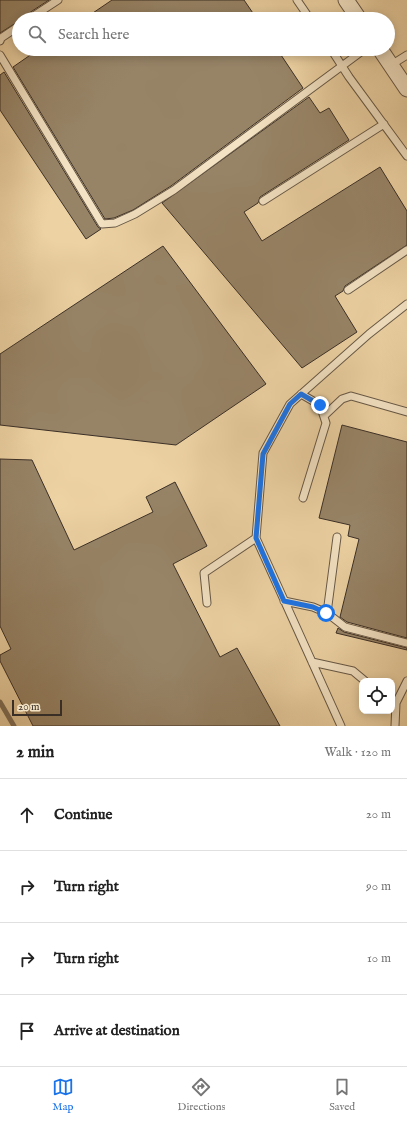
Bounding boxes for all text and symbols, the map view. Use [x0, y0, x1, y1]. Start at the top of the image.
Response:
search box [12, 12, 395, 56]
icon: search [26, 23, 48, 45]
text: Search here [58, 25, 129, 44]
route end [311, 396, 329, 414]
route start [317, 604, 335, 622]
map controls [359, 678, 395, 714]
button: locate [359, 678, 395, 714]
scale bar [12, 698, 62, 717]
text: 20 m [18, 700, 39, 714]
text: 2 min [16, 742, 54, 763]
text: Walk · 120 m [325, 744, 391, 761]
icon: ahead [16, 804, 38, 826]
text: Continue [54, 805, 112, 824]
text: 20 m [366, 806, 391, 823]
icon: right [16, 876, 38, 898]
text: Turn right [54, 877, 119, 896]
text: 90 m [366, 878, 391, 895]
icon: right [16, 948, 38, 970]
text: Turn right [54, 949, 119, 968]
text: 10 m [367, 950, 391, 967]
icon: arrive [16, 1020, 38, 1042]
text: Arrive at destination [54, 1021, 180, 1040]
tab: Map [52, 1076, 74, 1114]
tab: Directions [178, 1076, 225, 1114]
tab: Saved [329, 1076, 355, 1114]

